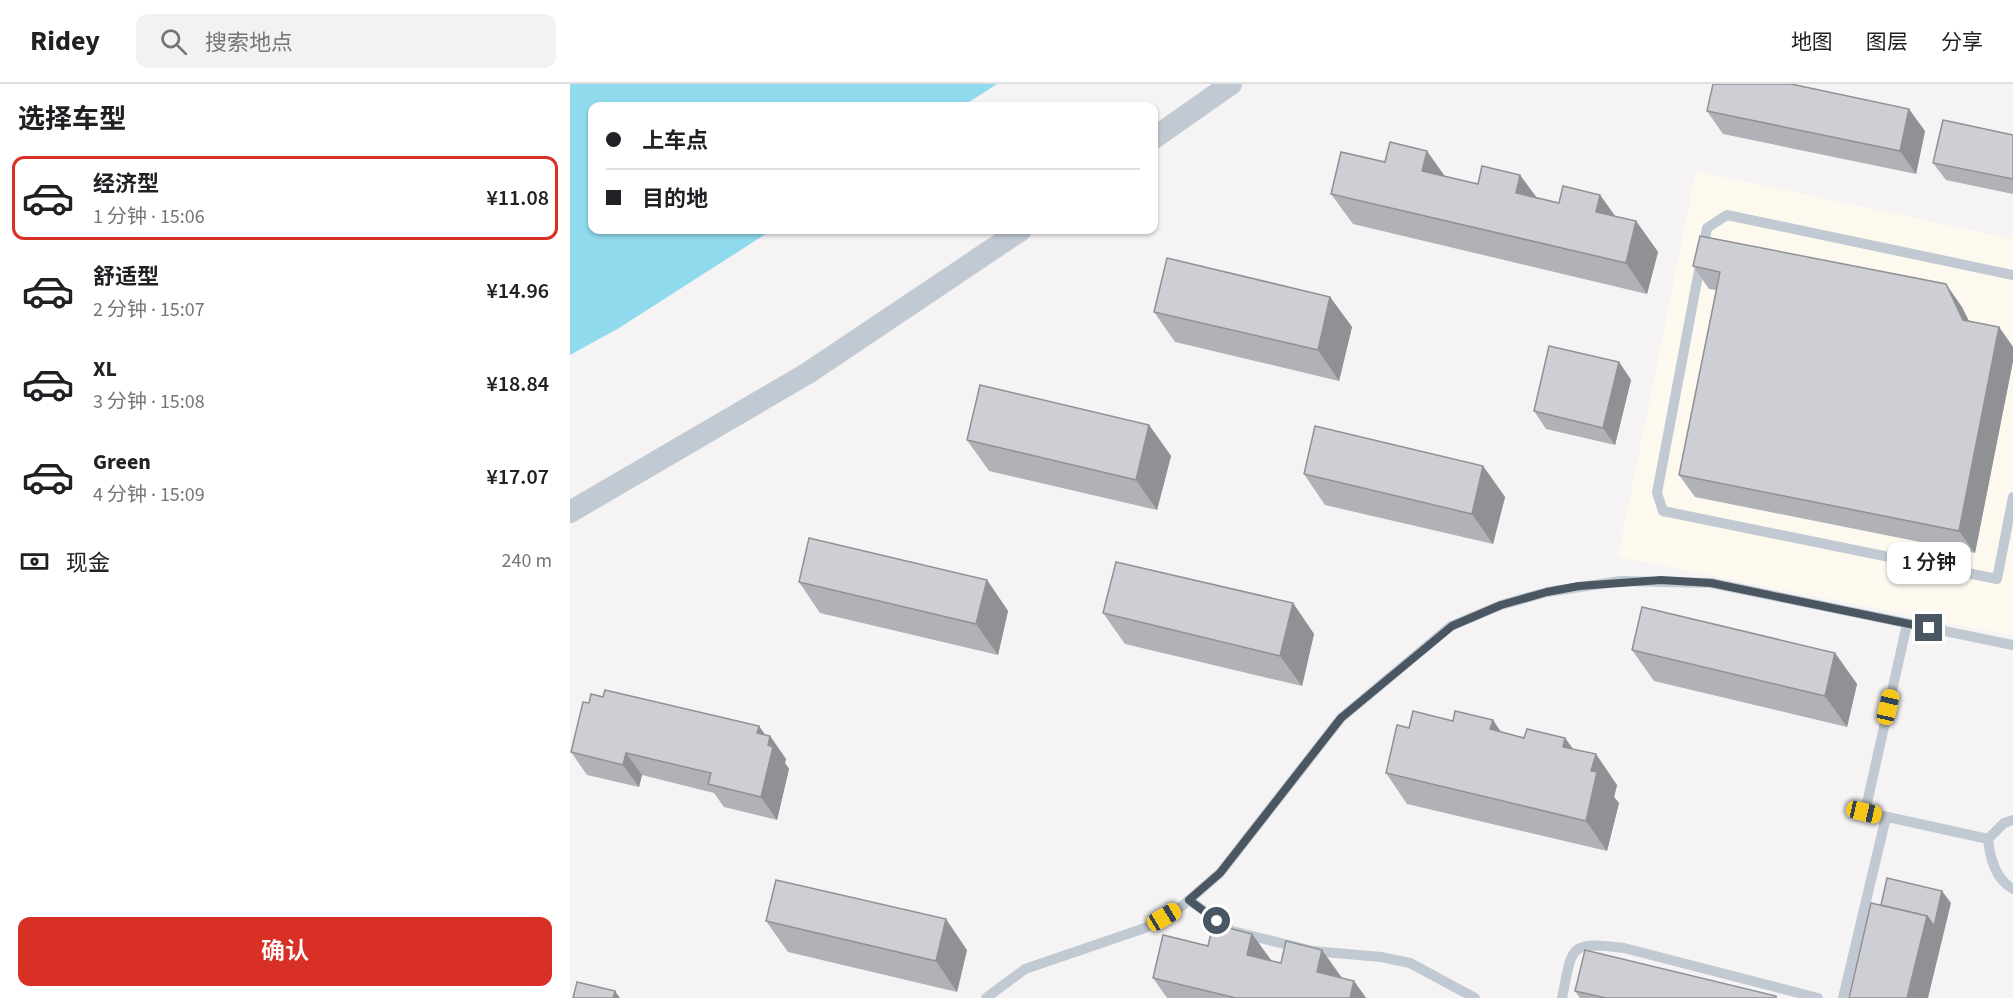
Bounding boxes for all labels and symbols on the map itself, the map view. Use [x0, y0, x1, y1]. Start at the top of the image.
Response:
callout: 1 分钟 [1887, 541, 1971, 583]
route end [1915, 614, 1942, 641]
car [1875, 687, 1901, 727]
car [1844, 799, 1884, 825]
car [1144, 900, 1184, 934]
route start [1203, 907, 1230, 934]

